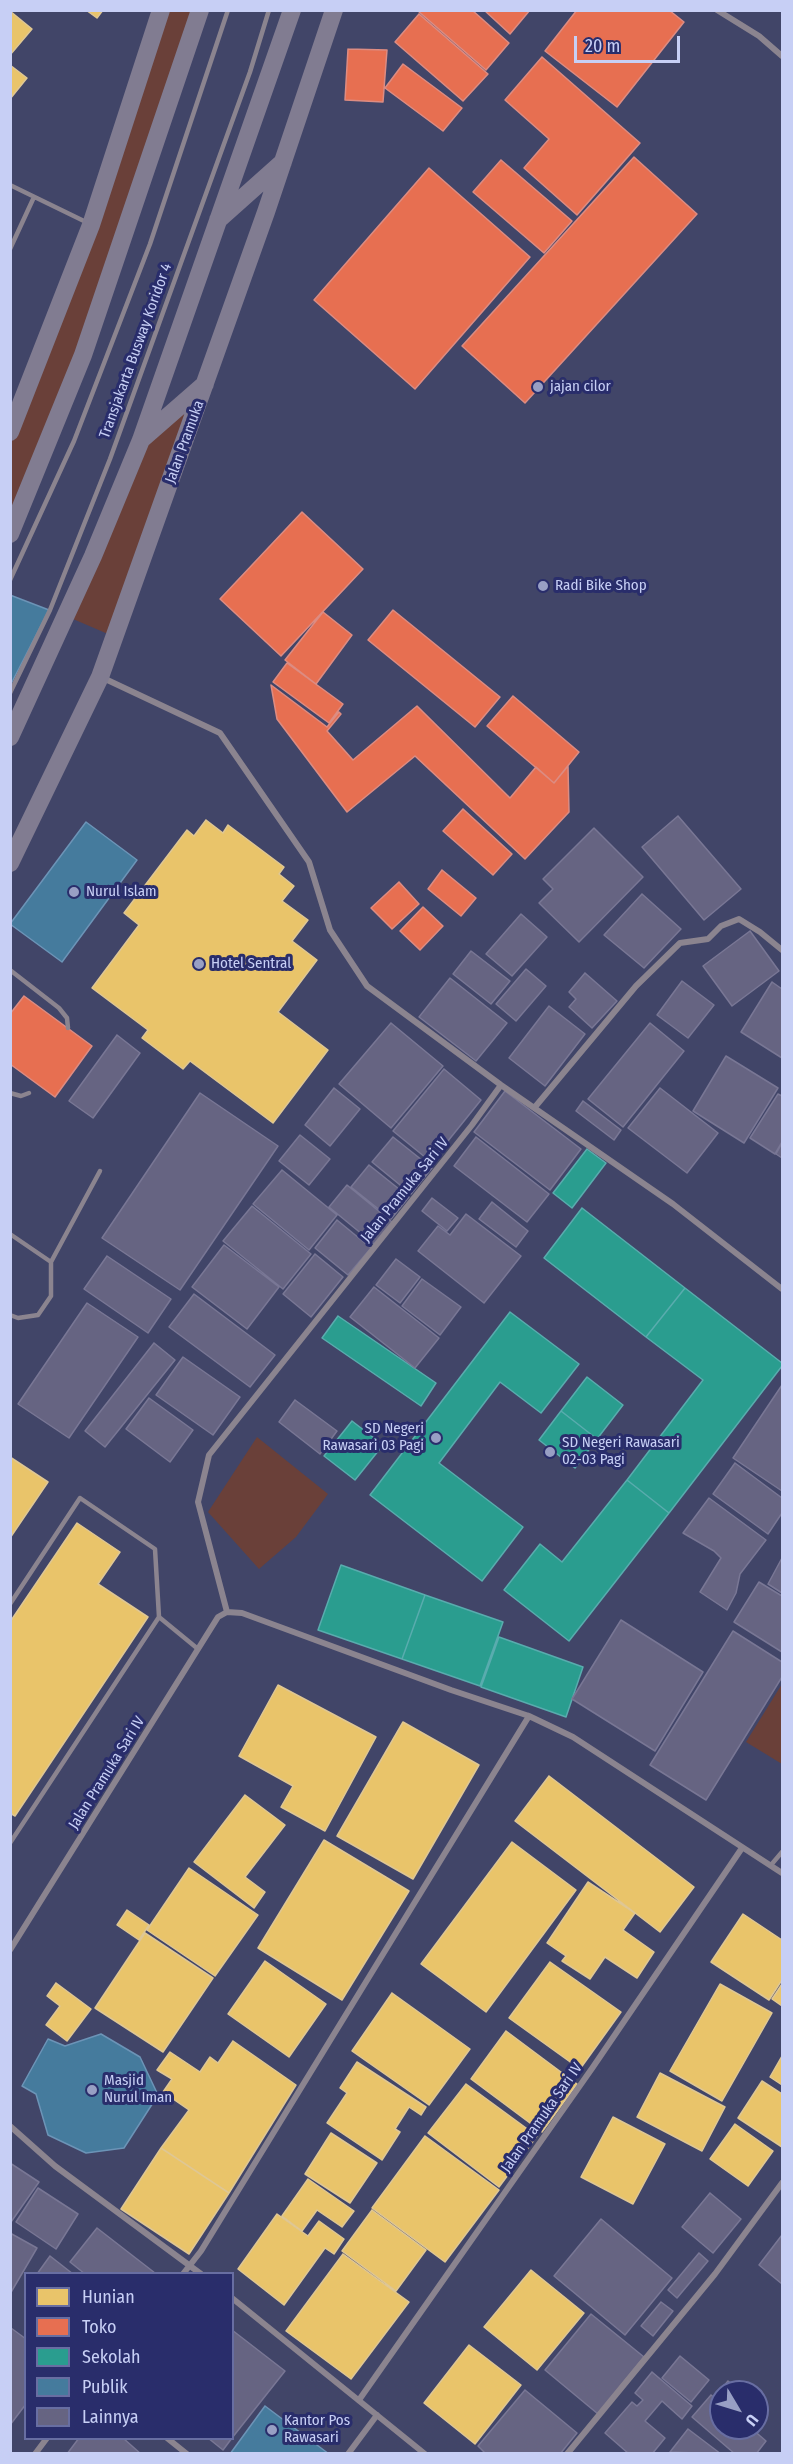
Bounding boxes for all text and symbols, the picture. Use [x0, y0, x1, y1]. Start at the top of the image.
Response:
scale bar [577, 24, 684, 62]
text: 20 m [585, 35, 620, 57]
street label: Transjakarta Busway Koridor 4 [96, 261, 176, 441]
place label: jajan cilor [550, 378, 611, 396]
marker: jajan cilor [531, 380, 545, 394]
street label: Jalan Pramuka [162, 398, 208, 486]
place label: Radi Bike Shop [555, 577, 647, 595]
marker: Radi Bike Shop [536, 579, 550, 593]
place label: Nurul Islam [86, 883, 157, 901]
marker: Nurul Islam [67, 885, 81, 899]
place label: Hotel Sentral [211, 955, 291, 973]
marker: Hotel Sentral [192, 957, 206, 971]
street label: Jalan Pramuka Sari IV [357, 1134, 453, 1246]
place label: SD Negeri Rawasari 03 Pagi [323, 1420, 424, 1455]
marker: SD Negeri Rawasari 03 Pagi [429, 1431, 443, 1445]
place label: SD Negeri Rawasari 02-03 Pagi [562, 1434, 680, 1469]
marker: SD Negeri Rawasari 02-03 Pagi [543, 1445, 557, 1459]
street label: Jalan Pramuka Sari IV [65, 1713, 149, 1833]
street label: Jalan Pramuka Sari IV [497, 2060, 587, 2176]
place label: Masjid Nurul Iman [104, 2072, 172, 2107]
marker: Masjid Nurul Iman [85, 2083, 99, 2097]
legend [24, 2272, 234, 2440]
text: Hunian [82, 2286, 135, 2308]
text: Toko [82, 2316, 117, 2338]
text: Sekolah [82, 2346, 140, 2368]
text: Publik [82, 2376, 128, 2398]
north arrow [709, 2380, 769, 2440]
text: Lainnya [82, 2406, 139, 2428]
text: U [742, 2411, 762, 2430]
place label: Kantor Pos Rawasari [284, 2412, 350, 2447]
marker: Kantor Pos Rawasari [265, 2423, 279, 2437]

